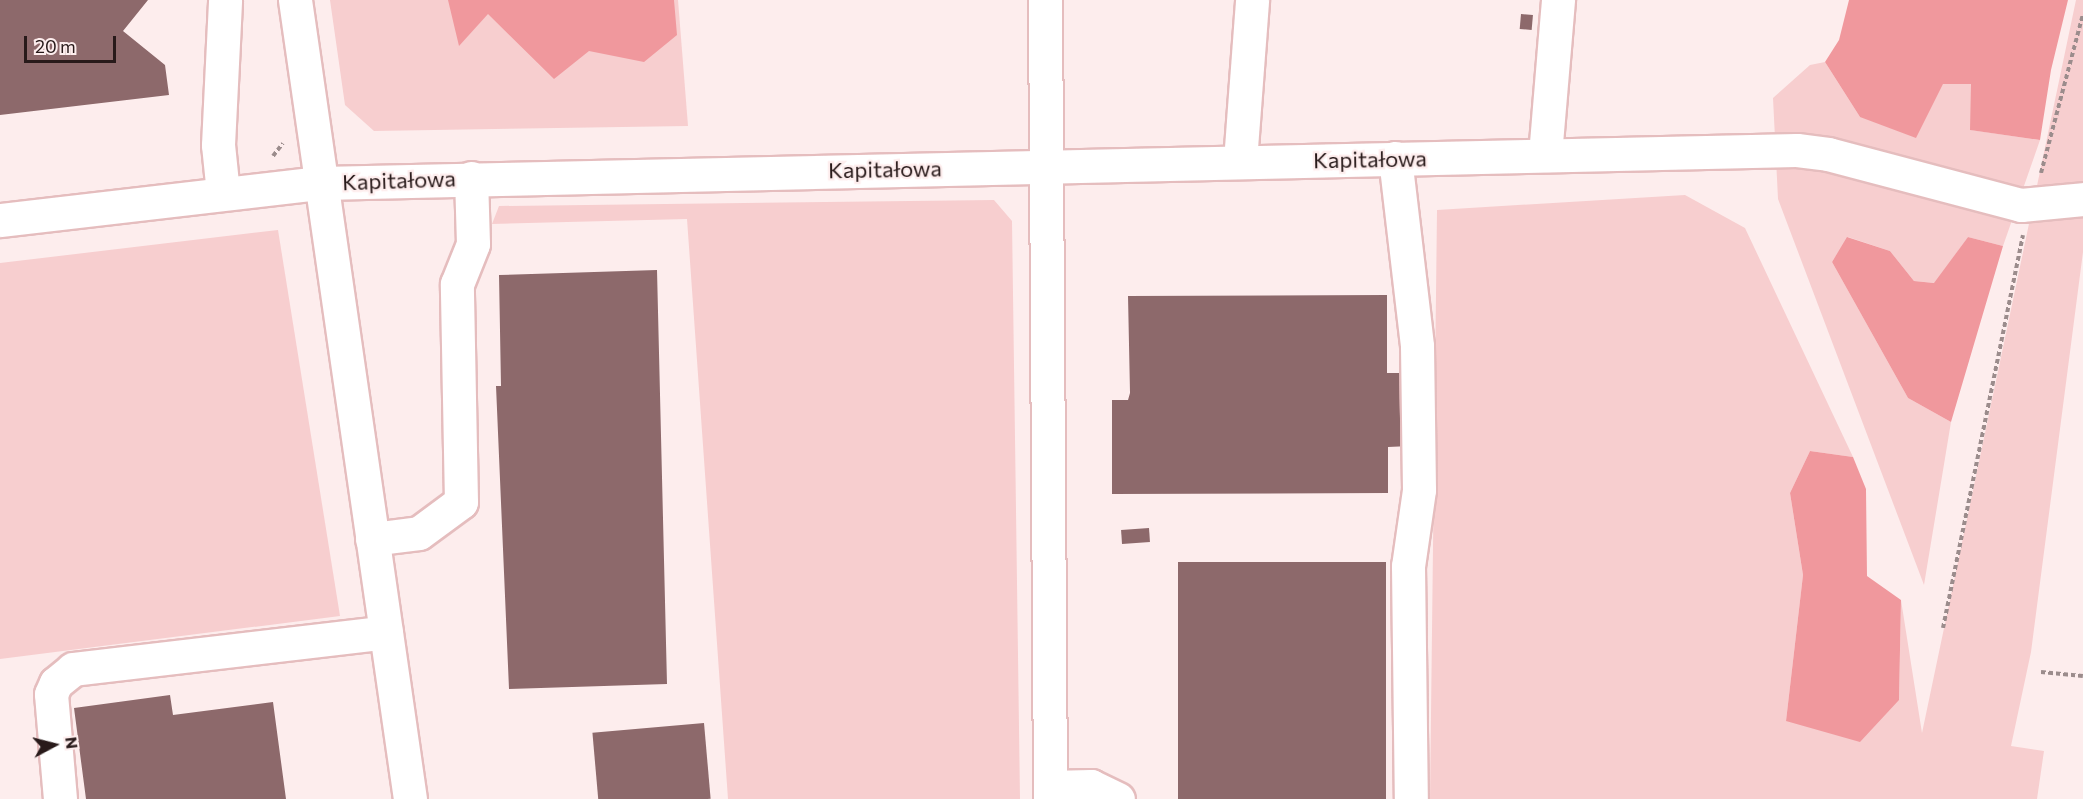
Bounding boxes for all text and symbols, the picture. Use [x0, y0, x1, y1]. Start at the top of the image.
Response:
scale bar [27, 24, 118, 62]
text: 20 m [35, 35, 76, 57]
street label: Kapitałowa [1313, 145, 1427, 173]
street label: Kapitałowa [828, 155, 942, 183]
street label: Kapitałowa [342, 165, 456, 195]
north arrow [24, 715, 84, 775]
text: N [62, 736, 83, 750]

